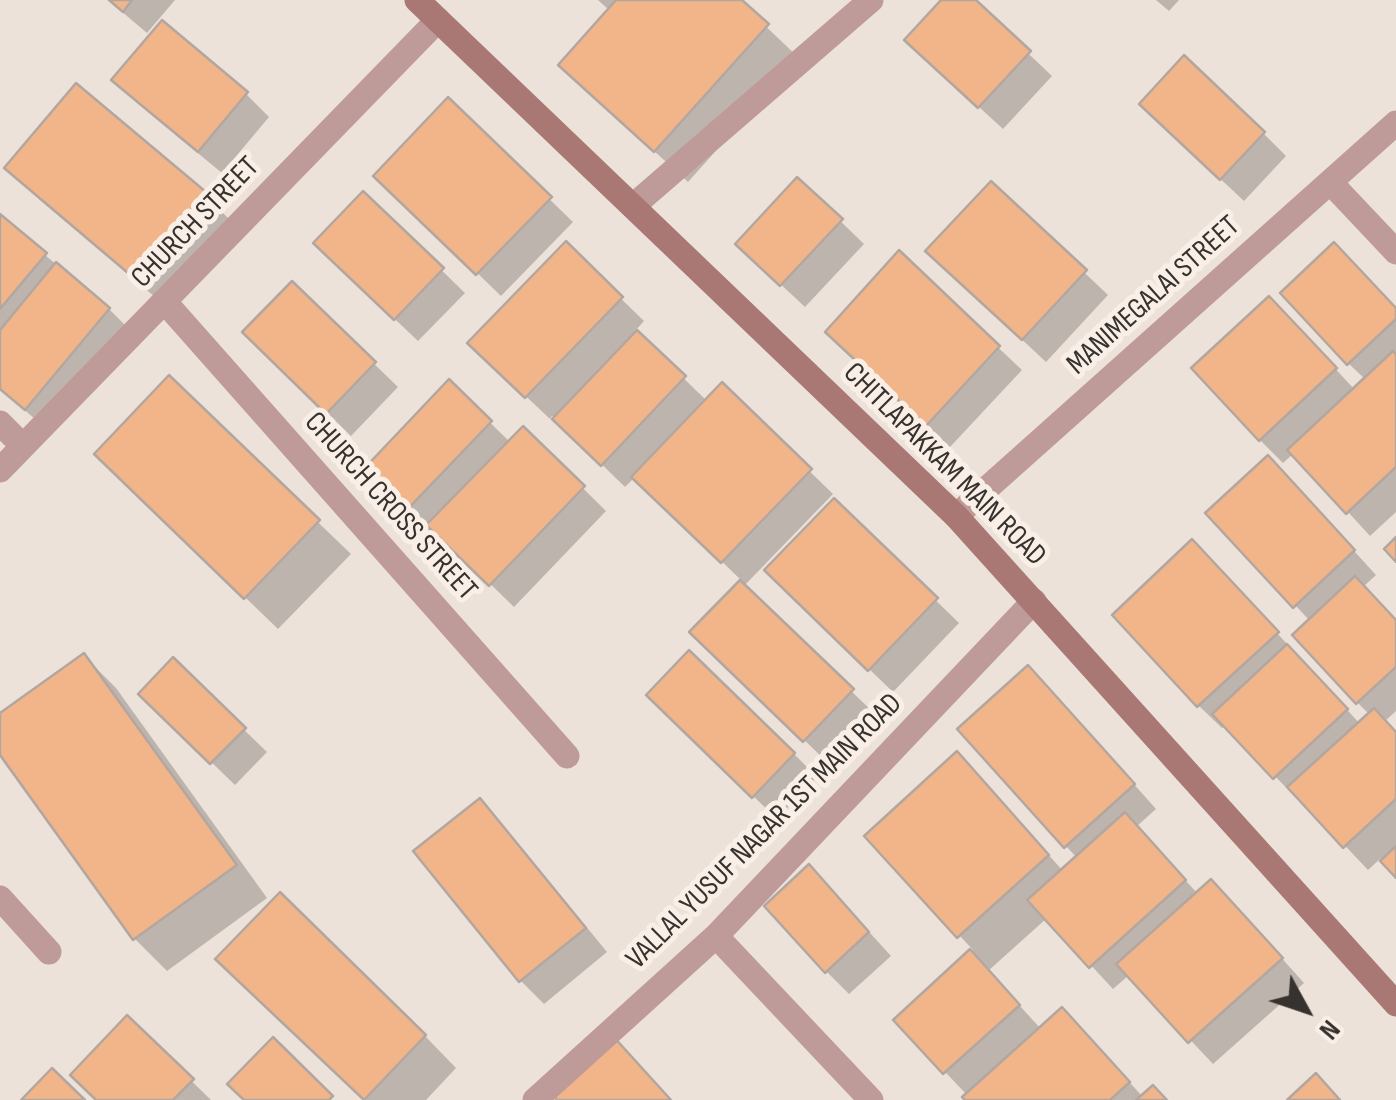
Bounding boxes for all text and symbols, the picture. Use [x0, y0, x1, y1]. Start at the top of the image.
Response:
street label: CHURCH STREET [125, 150, 267, 296]
street label: MANIMEGALAI STREET [1060, 209, 1248, 383]
street label: CHITLAPAKKAM MAIN ROAD [835, 356, 1053, 574]
street label: CHURCH CROSS STREET [296, 405, 484, 609]
street label: VALLAL YUSUF NAGAR 1ST MAIN ROAD [620, 687, 910, 977]
north arrow [1256, 960, 1356, 1060]
text: N [1312, 1013, 1347, 1046]

